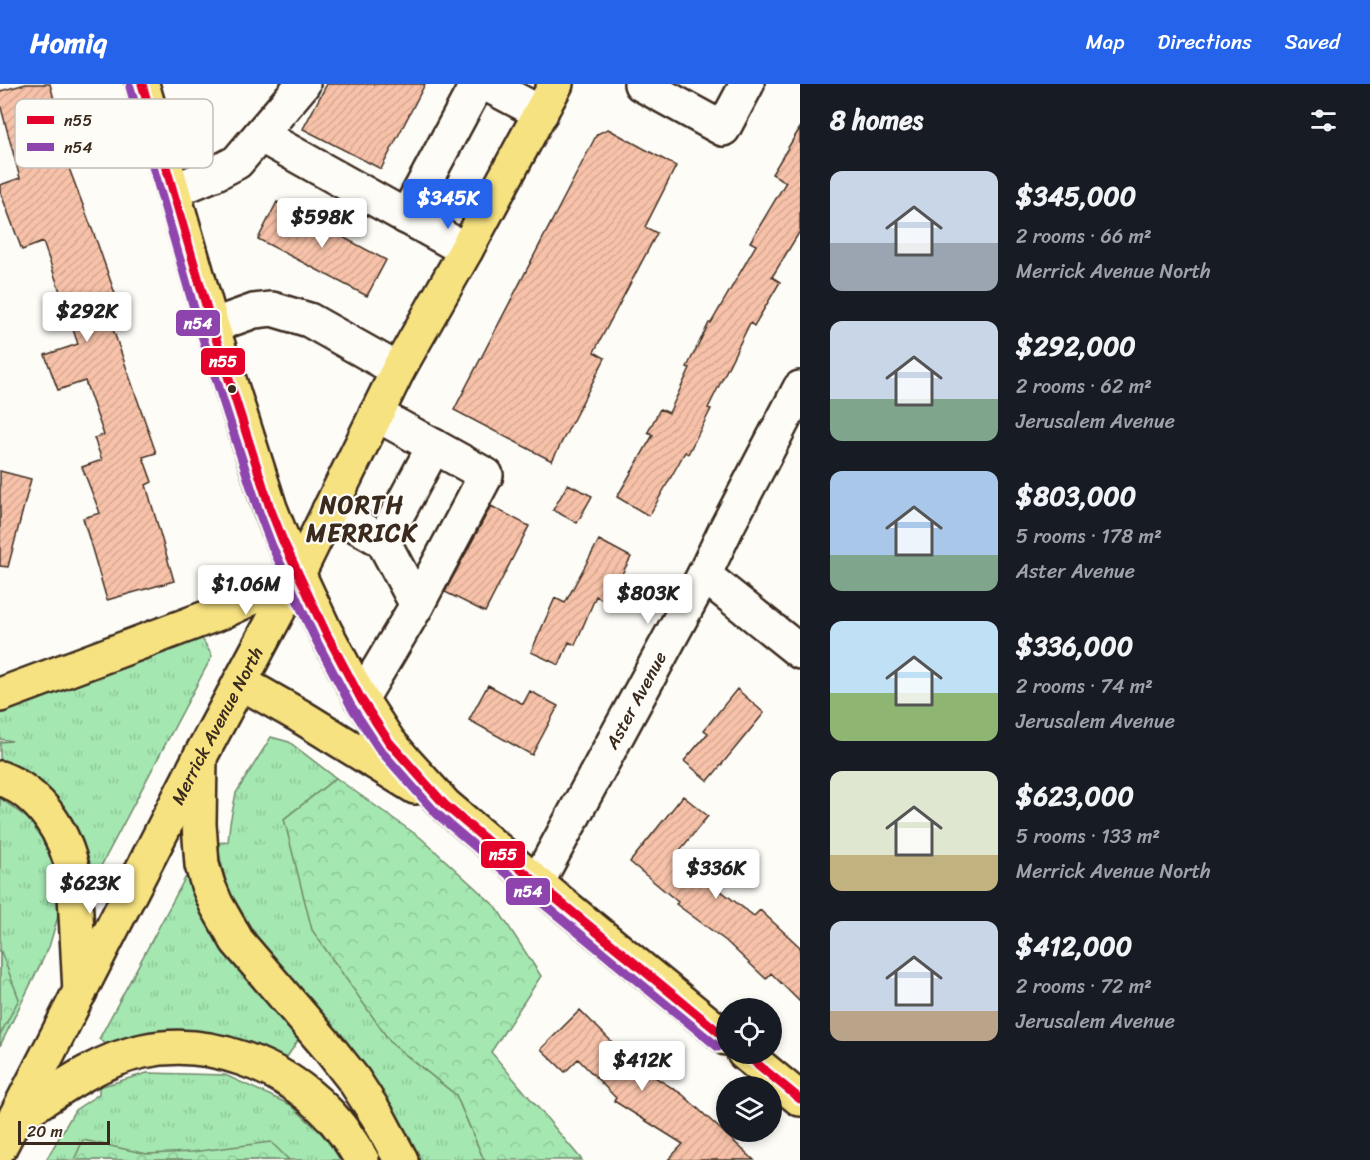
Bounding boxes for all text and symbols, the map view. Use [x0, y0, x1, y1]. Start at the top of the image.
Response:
text: Homiq [30, 18, 107, 67]
text: Map [1086, 23, 1124, 61]
text: Directions [1157, 23, 1252, 61]
text: Saved [1285, 23, 1340, 61]
text: 8 homes [830, 97, 923, 143]
legend [15, 99, 213, 168]
icon: filters [1307, 104, 1340, 137]
text: n55 [64, 106, 92, 135]
text: n54 [64, 133, 92, 162]
text: $345,000 [1016, 173, 1136, 219]
pin: $345K [406, 179, 490, 230]
text: $345K [417, 181, 479, 216]
icon: home [878, 195, 950, 267]
pin: $598K [280, 198, 364, 249]
text: $598K [291, 200, 353, 235]
text: 2 rooms · 66 m² [1016, 219, 1152, 254]
text: Merrick Avenue North [1016, 254, 1211, 289]
pin: $292K [45, 292, 129, 343]
text: $292K [57, 294, 117, 329]
line badge: n54 [175, 309, 221, 337]
text: n54 [183, 309, 212, 338]
text: $292,000 [1016, 323, 1136, 369]
icon: home [878, 345, 950, 417]
line badge: n55 [200, 347, 246, 376]
text: n55 [208, 347, 237, 376]
text: 2 rooms · 62 m² [1016, 369, 1152, 404]
unlabelled marker [226, 383, 238, 395]
text: Jerusalem Avenue [1016, 404, 1175, 439]
text: $803,000 [1016, 473, 1136, 519]
district label: NORTH MERRICK [305, 484, 419, 554]
icon: home [878, 495, 950, 567]
text: 5 rooms · 178 m² [1016, 519, 1162, 554]
text: Aster Avenue [1016, 554, 1135, 589]
pin: $1.06M [197, 565, 295, 616]
text: $1.06M [212, 567, 280, 602]
pin: $803K [606, 574, 690, 625]
text: $803K [617, 576, 679, 611]
text: $336,000 [1016, 623, 1133, 669]
street label: Merrick Avenue North [162, 641, 272, 811]
street label: Aster Avenue [596, 645, 676, 756]
icon: home [878, 645, 950, 717]
text: 2 rooms · 74 m² [1016, 669, 1153, 704]
text: Jerusalem Avenue [1016, 704, 1175, 739]
text: $623,000 [1016, 773, 1134, 819]
icon: home [878, 795, 950, 867]
text: 5 rooms · 133 m² [1016, 819, 1160, 854]
line badge: n55 [480, 840, 526, 869]
text: n55 [488, 840, 517, 869]
pin: $336K [674, 849, 758, 900]
text: $336K [687, 851, 745, 886]
text: Merrick Avenue North [1016, 854, 1211, 889]
pin: $623K [48, 864, 132, 915]
text: $623K [60, 866, 120, 901]
line badge: n54 [505, 877, 551, 906]
text: n54 [513, 877, 542, 906]
text: $412,000 [1016, 923, 1132, 969]
icon: home [878, 945, 950, 1017]
text: 2 rooms · 72 m² [1016, 969, 1152, 1004]
map controls [716, 998, 782, 1142]
button: locate [716, 998, 782, 1064]
text: Jerusalem Avenue [1016, 1004, 1175, 1039]
pin: $412K [600, 1041, 684, 1092]
text: $412K [613, 1043, 671, 1078]
button: layers [716, 1076, 782, 1142]
text: 20 m [27, 1117, 63, 1146]
scale bar [18, 1118, 110, 1146]

